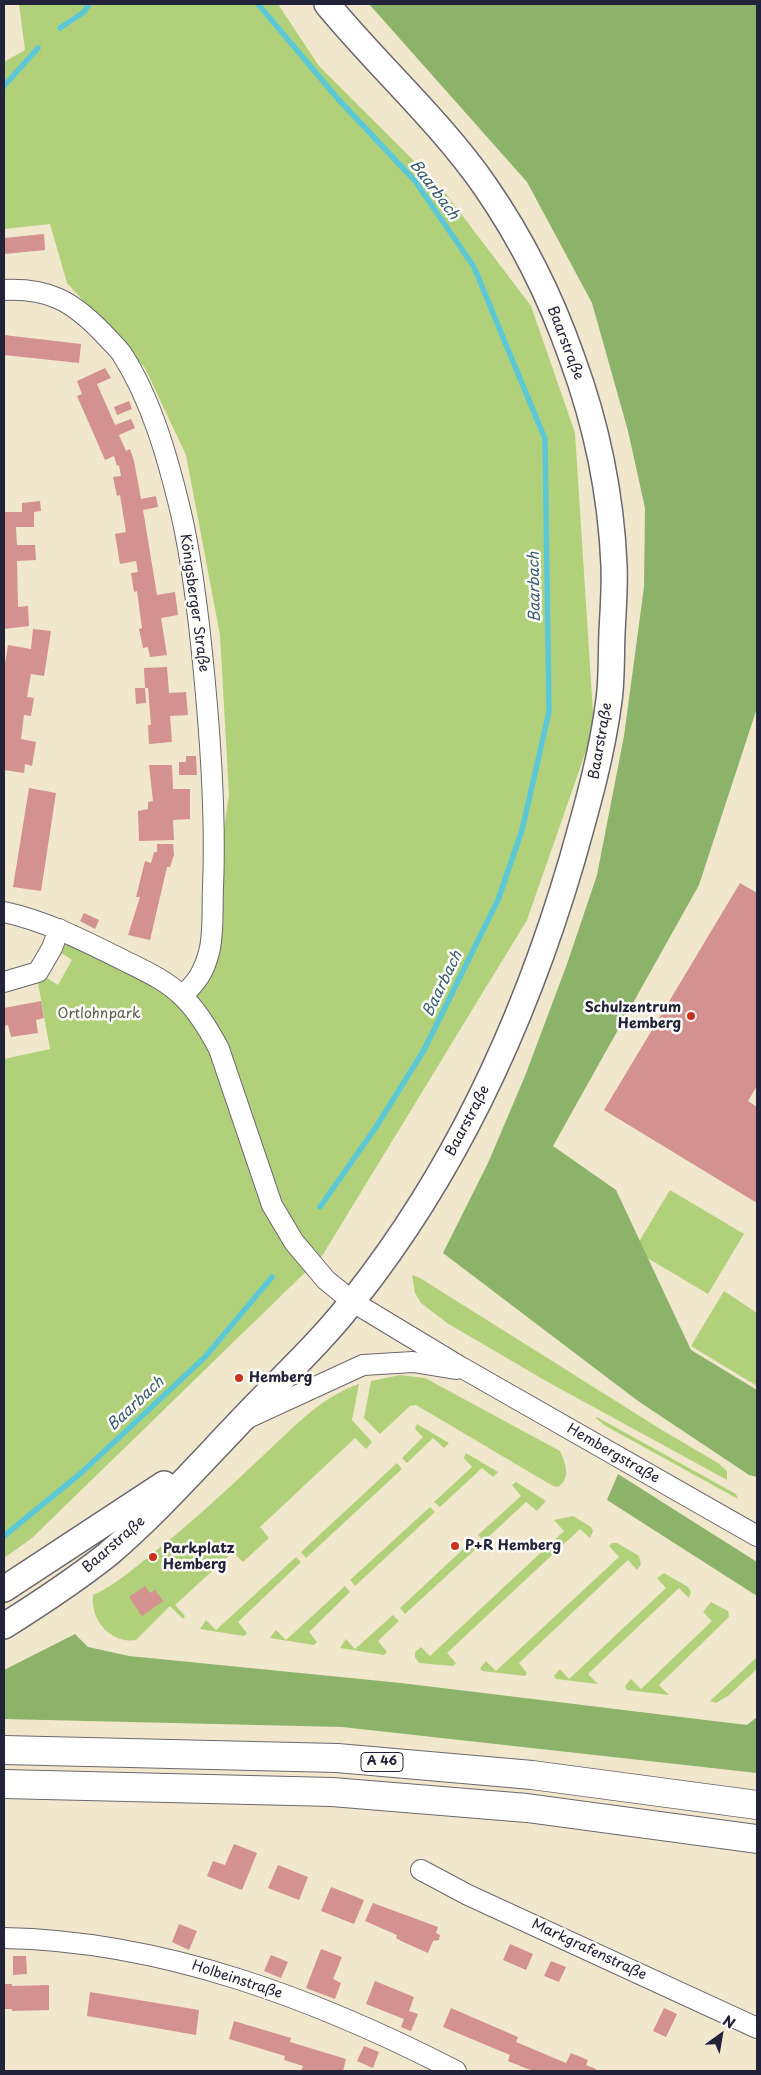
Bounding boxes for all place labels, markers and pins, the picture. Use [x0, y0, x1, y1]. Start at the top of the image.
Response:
place label: Schulzentrum Hemberg [585, 1000, 681, 1032]
marker: Schulzentrum Hemberg [685, 1010, 697, 1022]
place label: Hemberg [249, 1370, 312, 1386]
marker: Hemberg [233, 1372, 245, 1384]
place label: P+R Hemberg [465, 1538, 561, 1554]
marker: P+R Hemberg [449, 1540, 461, 1552]
place label: Parkplatz Hemberg [163, 1541, 235, 1574]
marker: Parkplatz Hemberg [147, 1551, 159, 1563]

